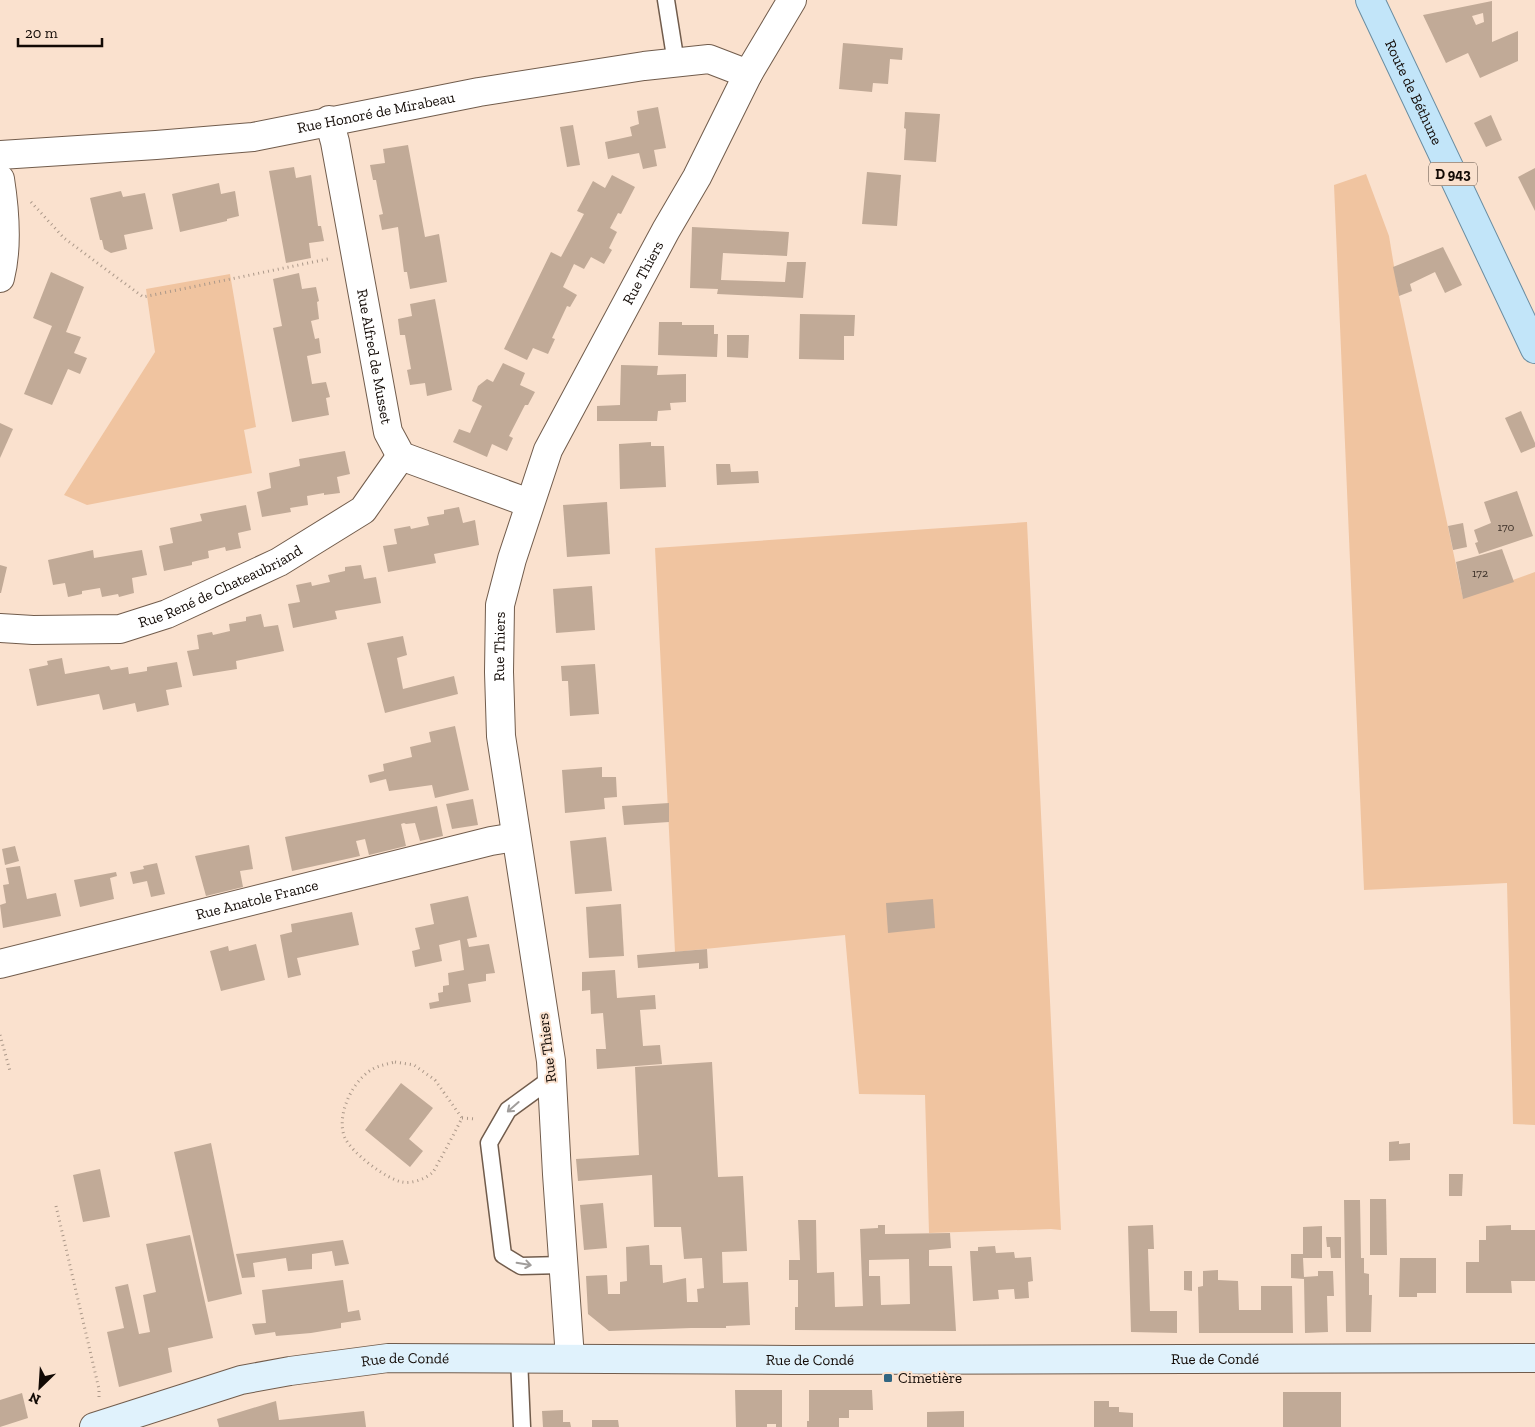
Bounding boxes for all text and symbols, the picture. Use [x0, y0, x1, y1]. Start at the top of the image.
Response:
scale bar [18, 15, 101, 47]
text: 20 m [25, 24, 58, 42]
street label: Route de Béthune [1381, 37, 1446, 148]
street label: Rue Honoré de Mirabeau [296, 88, 457, 137]
road number: D 943 [1429, 162, 1477, 185]
street label: Rue Thiers [619, 238, 668, 308]
street label: Rue Alfred de Musset [353, 288, 395, 426]
house number: 170 [1498, 520, 1515, 534]
street label: Rue René de Chateaubriand [136, 541, 306, 632]
house number: 172 [1472, 566, 1488, 580]
street label: Rue Thiers [490, 611, 509, 682]
street label: Rue Anatole France [194, 876, 320, 924]
street label: Rue Thiers [534, 1012, 560, 1084]
one-way arrow [506, 1102, 519, 1113]
one-way arrow [516, 1259, 532, 1269]
street label: Rue de Condé [360, 1349, 449, 1370]
street label: Rue de Condé [1171, 1350, 1259, 1368]
street label: Rue de Condé [766, 1351, 854, 1369]
north arrow [15, 1362, 65, 1412]
place label: Cimetière [898, 1369, 962, 1387]
marker: Cimetière [882, 1372, 894, 1384]
text: N [26, 1388, 43, 1408]

